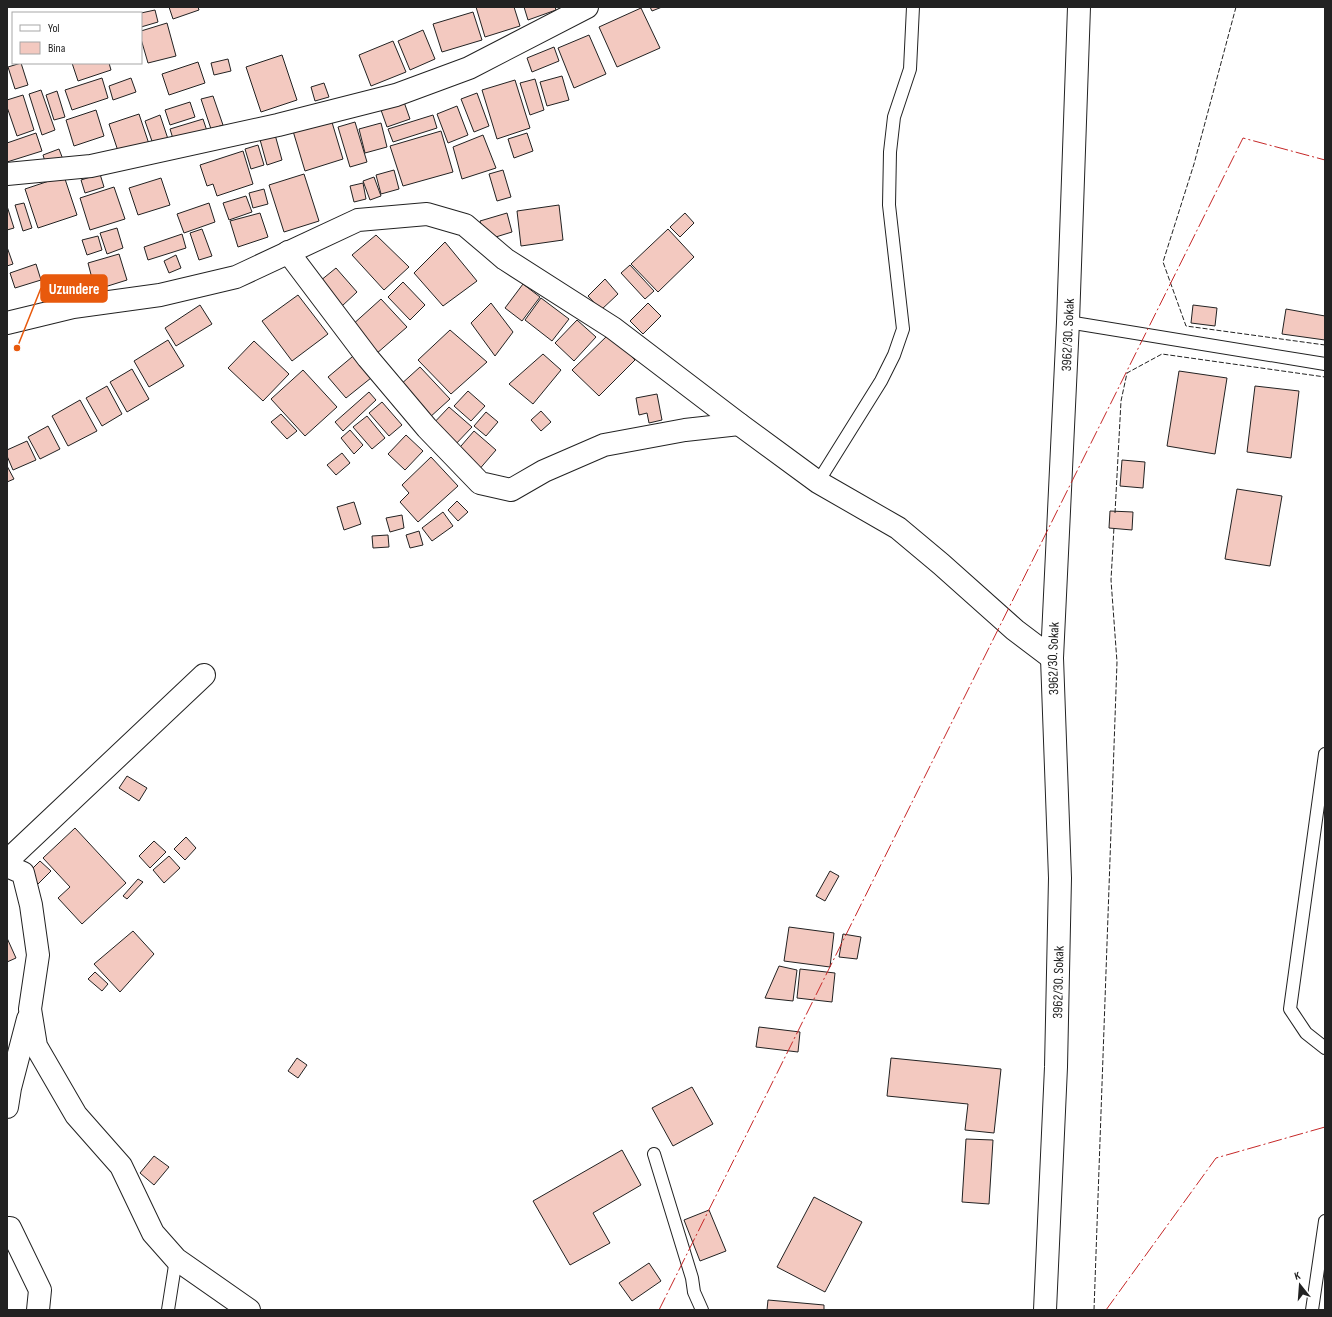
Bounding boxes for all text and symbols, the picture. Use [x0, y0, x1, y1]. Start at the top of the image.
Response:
legend [12, 12, 142, 64]
text: Yol [48, 21, 60, 36]
text: Bina [48, 41, 66, 56]
callout: Uzundere [41, 275, 107, 302]
text: Uzundere [49, 280, 99, 299]
street label: 3962/30. Sokak [1057, 297, 1077, 372]
street label: 3962/30. Sokak [1043, 621, 1062, 695]
street label: 3962/30. Sokak [1049, 945, 1067, 1019]
north arrow [1280, 1265, 1320, 1305]
text: K [1293, 1269, 1302, 1283]

